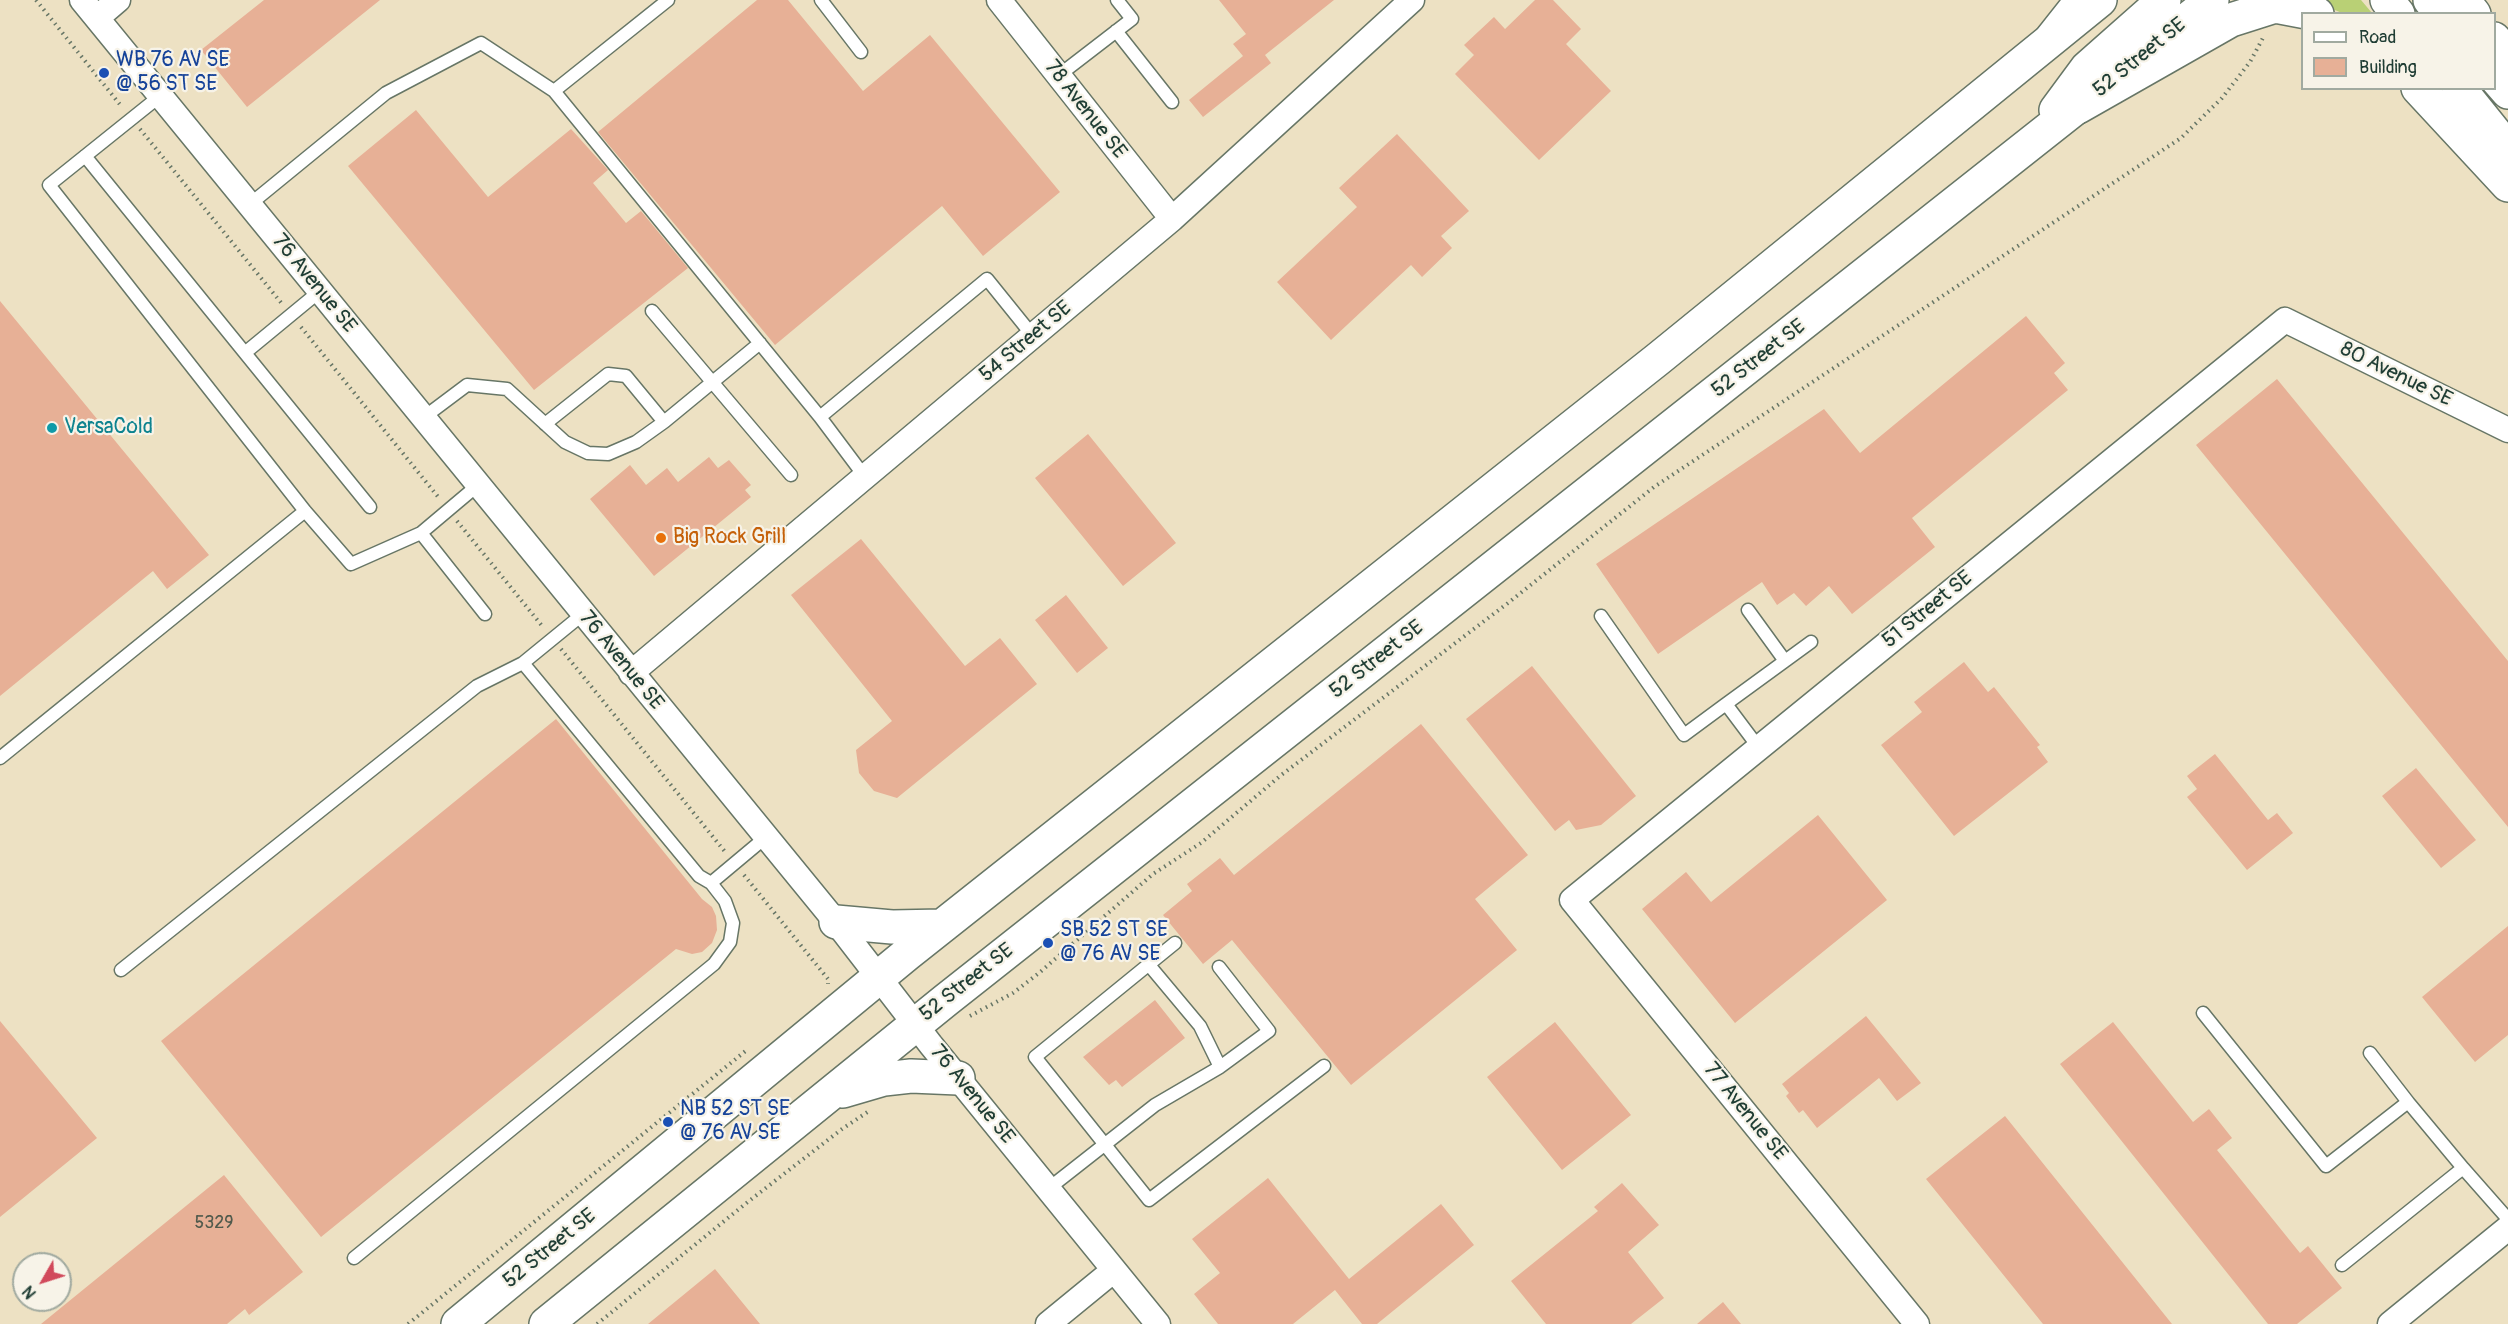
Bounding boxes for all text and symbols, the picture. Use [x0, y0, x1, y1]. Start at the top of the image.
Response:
legend [2301, 12, 2496, 90]
street label: 52 Street SE [2088, 13, 2192, 103]
text: Road [2359, 26, 2396, 49]
place label: WB 76 AV SE @ 56 ST SE [116, 48, 229, 98]
street label: 78 Avenue SE [1039, 56, 1131, 164]
text: Building [2359, 56, 2417, 79]
marker: WB 76 AV SE @ 56 ST SE [97, 66, 111, 80]
street label: 76 Avenue SE [266, 229, 362, 339]
street label: 54 Street SE [975, 296, 1077, 388]
street label: 52 Street SE [1707, 314, 1811, 404]
street label: 80 Avenue SE [2336, 337, 2456, 413]
place label: VersaCold [64, 415, 153, 441]
marker: VersaCold [45, 421, 59, 435]
place label: Big Rock Grill [673, 525, 786, 551]
marker: Big Rock Grill [654, 531, 668, 545]
street label: 51 Street SE [1878, 566, 1978, 654]
street label: 76 Avenue SE [573, 606, 669, 716]
street label: 52 Street SE [1325, 615, 1429, 705]
place label: SB 52 ST SE @ 76 AV SE [1060, 918, 1168, 968]
marker: SB 52 ST SE @ 76 AV SE [1041, 936, 1055, 950]
street label: 52 Street SE [915, 938, 1019, 1028]
street label: 76 Avenue SE [924, 1040, 1020, 1150]
street label: 77 Avenue SE [1698, 1058, 1792, 1166]
place label: NB 52 ST SE @ 76 AV SE [680, 1097, 790, 1147]
marker: NB 52 ST SE @ 76 AV SE [661, 1115, 675, 1129]
street label: 52 Street SE [498, 1204, 602, 1294]
house number: 5329 [194, 1212, 234, 1234]
north arrow [12, 1252, 72, 1312]
text: N [18, 1282, 41, 1303]

